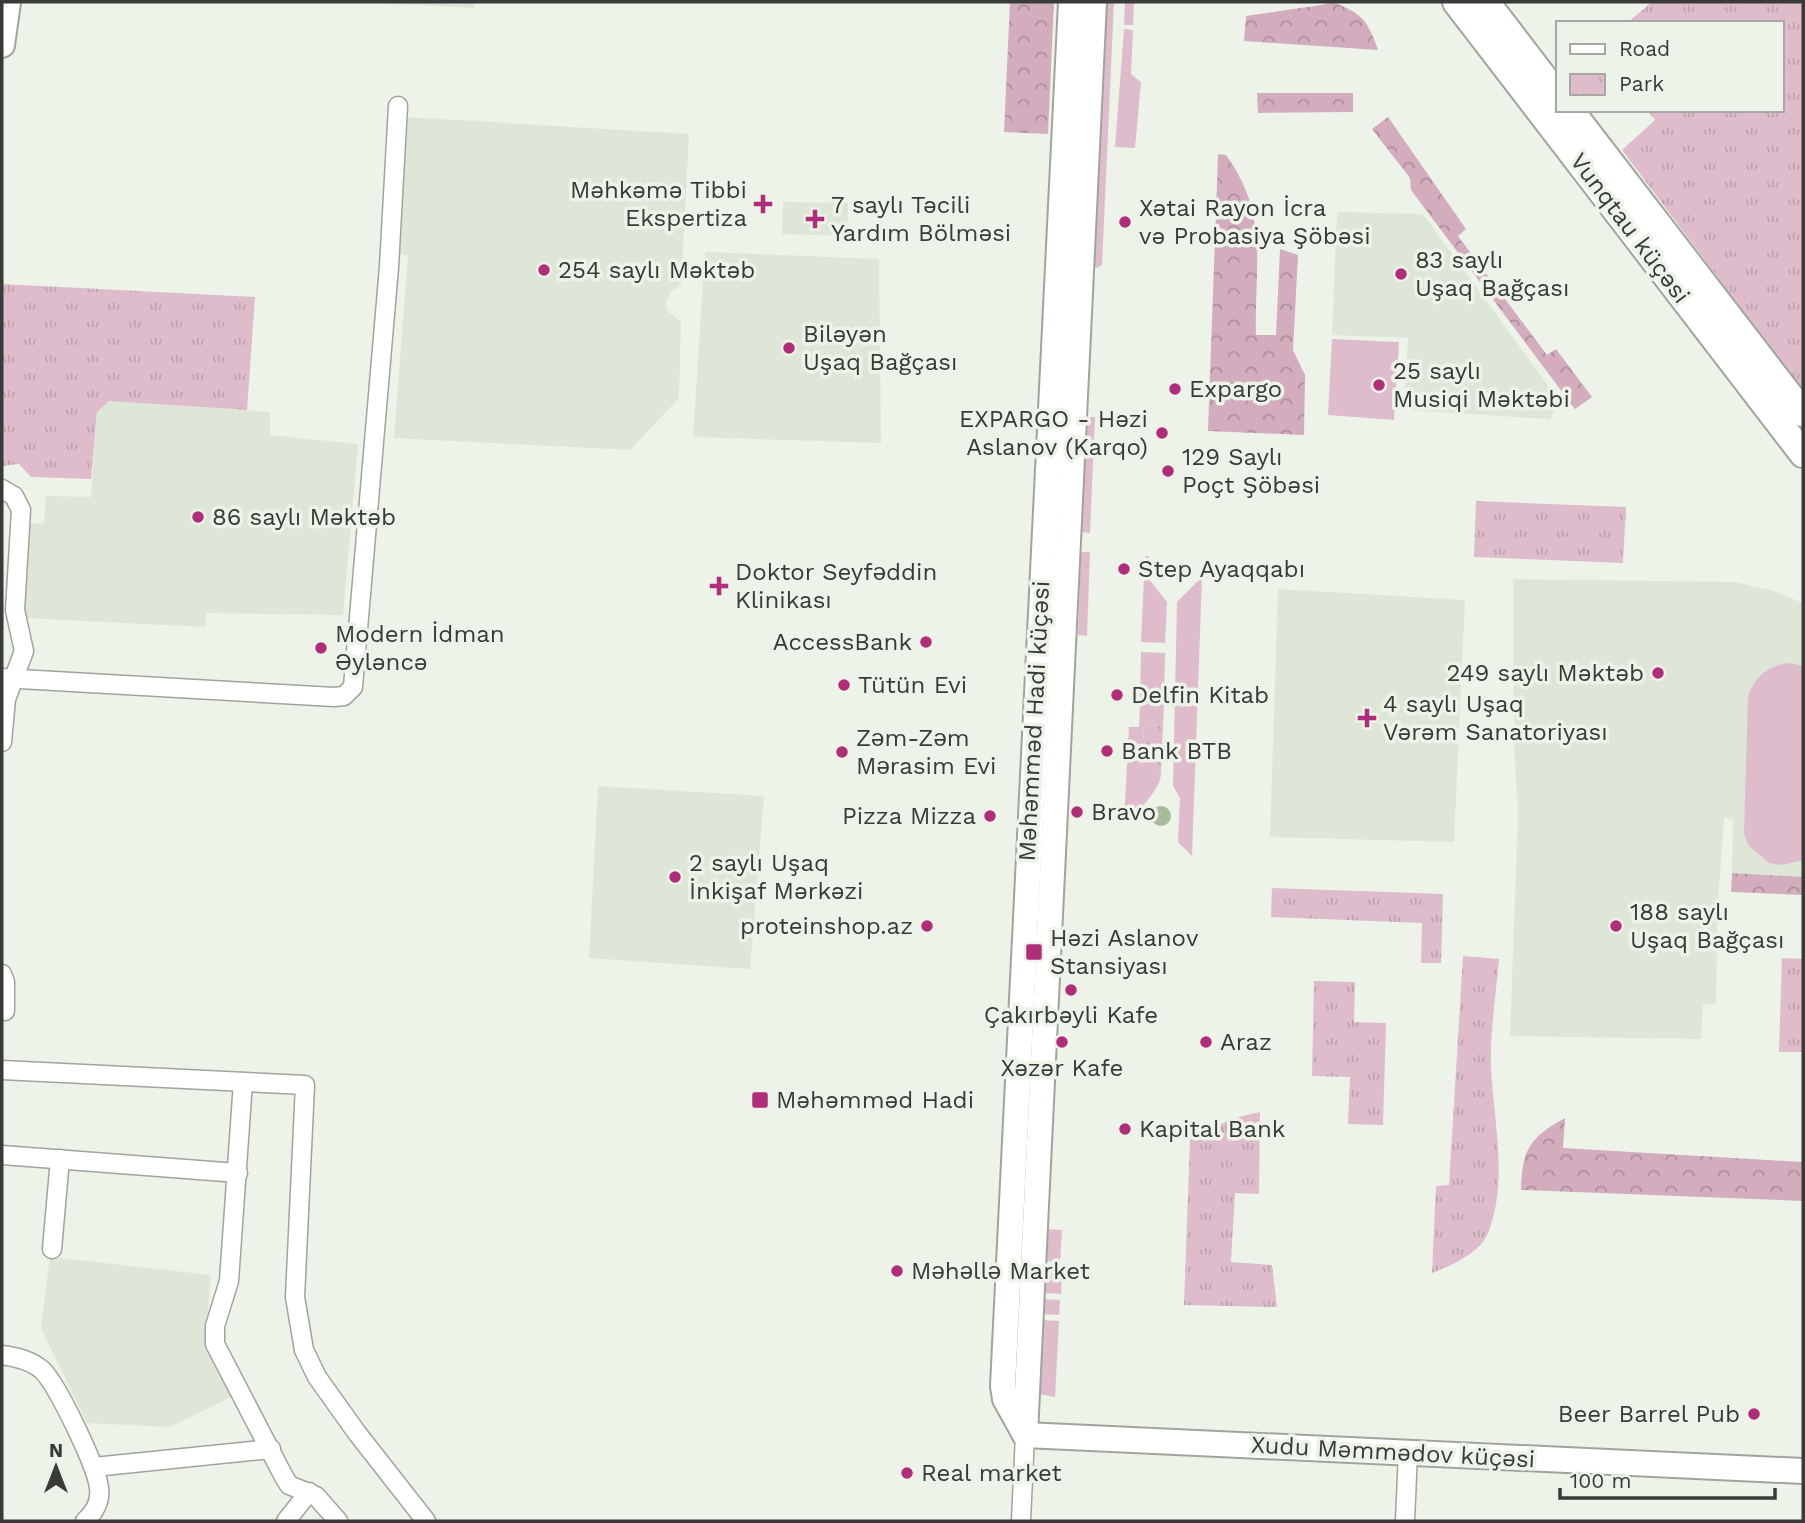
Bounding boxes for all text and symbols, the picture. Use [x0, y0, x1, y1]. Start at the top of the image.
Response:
legend [1556, 21, 1784, 112]
text: Road [1619, 36, 1670, 61]
text: Park [1619, 71, 1664, 96]
street label: Vunqtau küçəsi [1564, 147, 1696, 309]
place label: Məhkəmə Tibbi Ekspertiza [570, 176, 747, 232]
place label: 7 saylı Təcili Yardım Bölməsi [831, 191, 1011, 247]
marker: Məhkəmə Tibbi Ekspertiza [753, 194, 773, 214]
place label: Xətai Rayon İcra və Probasiya Şöbəsi [1139, 194, 1371, 250]
marker: 7 saylı Təcili Yardım Bölməsi [805, 209, 825, 229]
marker: Xətai Rayon İcra və Probasiya Şöbəsi [1117, 214, 1133, 230]
place label: 83 saylı Uşaq Bağçası [1415, 246, 1569, 302]
place label: 254 saylı Məktəb [558, 256, 755, 284]
marker: 254 saylı Məktəb [536, 262, 552, 278]
marker: 83 saylı Uşaq Bağçası [1393, 266, 1409, 282]
place label: Biləyən Uşaq Bağçası [803, 320, 957, 376]
marker: Biləyən Uşaq Bağçası [781, 340, 797, 356]
place label: 25 saylı Musiqi Məktəbi [1393, 357, 1570, 413]
place label: Expargo [1189, 375, 1282, 403]
marker: 25 saylı Musiqi Məktəbi [1371, 377, 1387, 393]
marker: Expargo [1167, 381, 1183, 397]
place label: EXPARGO - Həzi Aslanov (Karqo) [959, 405, 1148, 461]
marker: EXPARGO - Həzi Aslanov (Karqo) [1154, 425, 1170, 441]
place label: 129 Saylı Poçt Şöbəsi [1182, 443, 1320, 499]
marker: 129 Saylı Poçt Şöbəsi [1160, 463, 1176, 479]
place label: 86 saylı Məktəb [212, 503, 396, 531]
marker: 86 saylı Məktəb [190, 509, 206, 525]
place label: Step Ayaqqabı [1138, 555, 1305, 583]
place label: Doktor Seyfәddin Klinikası [735, 558, 937, 614]
marker: Step Ayaqqabı [1116, 561, 1132, 577]
marker: Doktor Seyfәddin Klinikası [709, 576, 729, 596]
street label: Məhəmməd Hadi küçəsi [1013, 580, 1055, 862]
place label: Modern İdman Əyləncə [335, 620, 505, 676]
place label: AccessBank [773, 628, 912, 656]
marker: AccessBank [918, 634, 934, 650]
marker: Modern İdman Əyləncə [313, 640, 329, 656]
place label: 249 saylı Məktəb [1447, 659, 1644, 687]
marker: 249 saylı Məktəb [1650, 665, 1666, 681]
place label: Tütün Evi [858, 671, 967, 699]
marker: Tütün Evi [836, 677, 852, 693]
place label: Delfin Kitab [1131, 681, 1269, 709]
marker: Delfin Kitab [1109, 687, 1125, 703]
place label: 4 saylı Uşaq Vərəm Sanatoriyası [1383, 690, 1608, 746]
marker: 4 saylı Uşaq Vərəm Sanatoriyası [1357, 708, 1377, 728]
place label: Zәm-Zәm Mәrasim Evi [856, 724, 996, 780]
place label: Bank BTB [1121, 737, 1232, 765]
marker: Bank BTB [1099, 743, 1115, 759]
marker: Zәm-Zәm Mәrasim Evi [834, 744, 850, 760]
place label: Bravo [1091, 798, 1156, 826]
place label: Pizza Mizza [842, 802, 976, 830]
marker: Bravo [1069, 804, 1085, 820]
marker: Pizza Mizza [982, 808, 998, 824]
place label: 2 saylı Uşaq İnkişaf Mərkəzi [689, 849, 863, 905]
marker: 2 saylı Uşaq İnkişaf Mərkəzi [667, 869, 683, 885]
place label: 188 saylı Uşaq Bağçası [1630, 898, 1784, 954]
place label: proteinshop.az [740, 912, 913, 940]
marker: proteinshop.az [919, 918, 935, 934]
marker: 188 saylı Uşaq Bağçası [1608, 918, 1624, 934]
place label: Həzi Aslanov Stansiyası [1050, 924, 1199, 980]
marker: Həzi Aslanov Stansiyası [1024, 942, 1044, 962]
marker: Çakırbəyli Kafe [1063, 982, 1079, 998]
place label: Çakırbəyli Kafe [984, 1001, 1158, 1029]
place label: Araz [1220, 1028, 1272, 1056]
marker: Xəzər Kafe [1054, 1034, 1070, 1050]
marker: Araz [1198, 1034, 1214, 1050]
place label: Xəzər Kafe [1001, 1054, 1123, 1082]
place label: Məhəmməd Hadi [776, 1086, 974, 1114]
marker: Məhəmməd Hadi [750, 1090, 770, 1110]
place label: Kapital Bank [1139, 1115, 1286, 1143]
marker: Kapital Bank [1117, 1121, 1133, 1137]
place label: Mәhәllә Market [911, 1257, 1090, 1285]
marker: Mәhәllә Market [889, 1263, 905, 1279]
place label: Beer Barrel Pub [1558, 1400, 1740, 1428]
marker: Beer Barrel Pub [1746, 1406, 1762, 1422]
street label: Xudu Məmmədov küçəsi [1250, 1431, 1536, 1473]
north arrow [21, 1432, 91, 1502]
text: N [49, 1439, 63, 1462]
scale bar [1560, 1456, 1775, 1500]
place label: Real market [921, 1459, 1062, 1487]
marker: Real market [899, 1465, 915, 1481]
text: 100 m [1570, 1468, 1632, 1493]

